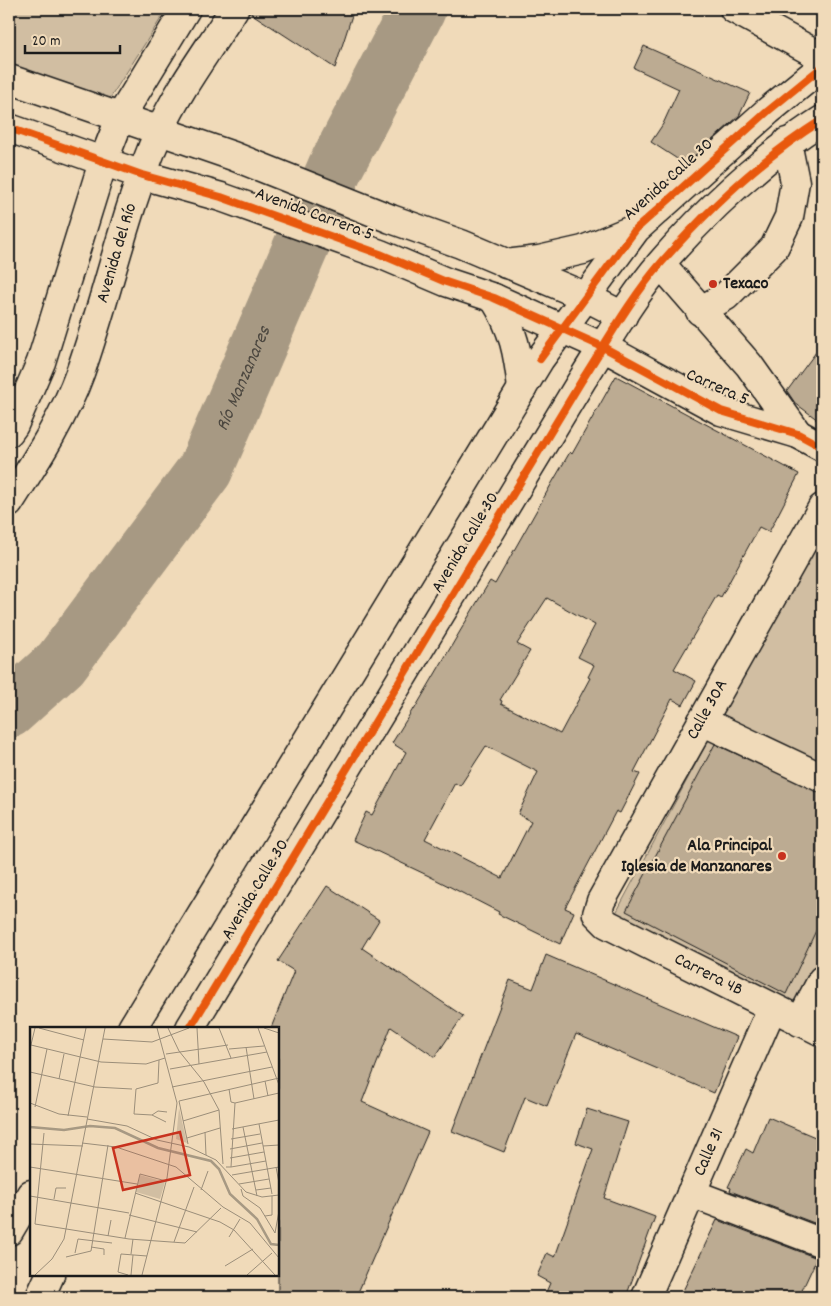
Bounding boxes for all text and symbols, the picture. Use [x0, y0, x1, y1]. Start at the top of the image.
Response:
scale bar [25, 22, 120, 54]
text: 20 m [32, 31, 60, 53]
street label: Avenida Calle 30 [618, 133, 720, 227]
street label: Avenida Carrera 5 [251, 182, 377, 248]
street label: Avenida del Río [90, 200, 144, 306]
place label: Texaco [723, 272, 769, 297]
marker: Texaco [707, 278, 719, 290]
water label: Río Manzanares [210, 321, 279, 436]
street label: Carrera 5 [682, 363, 752, 413]
street label: Avenida Calle 30 [426, 488, 506, 598]
street label: Calle 30A [681, 675, 735, 745]
place label: Ala Principal Iglesia de Manzanares [621, 834, 773, 880]
street label: Avenida Calle 30 [216, 835, 296, 945]
marker: Ala Principal Iglesia de Manzanares [776, 850, 788, 862]
street label: Carrera 4B [670, 947, 747, 1003]
inset map [30, 1027, 279, 1276]
street label: Calle 31 [688, 1124, 731, 1180]

